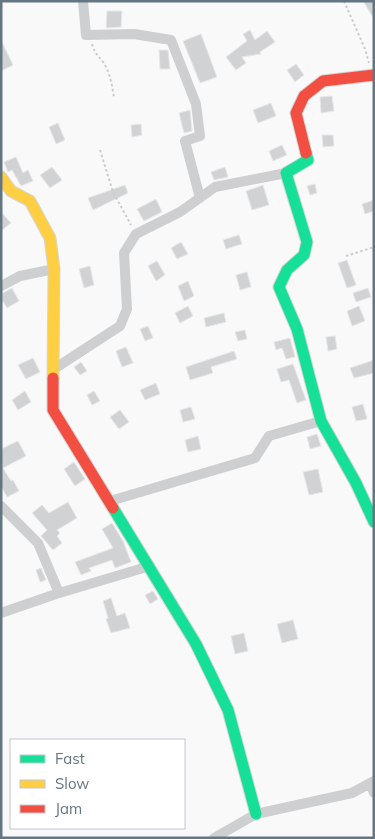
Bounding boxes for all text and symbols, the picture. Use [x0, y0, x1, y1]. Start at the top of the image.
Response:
legend [10, 739, 185, 829]
text: Fast [55, 749, 85, 768]
text: Slow [55, 774, 89, 793]
text: Jam [55, 799, 82, 818]

